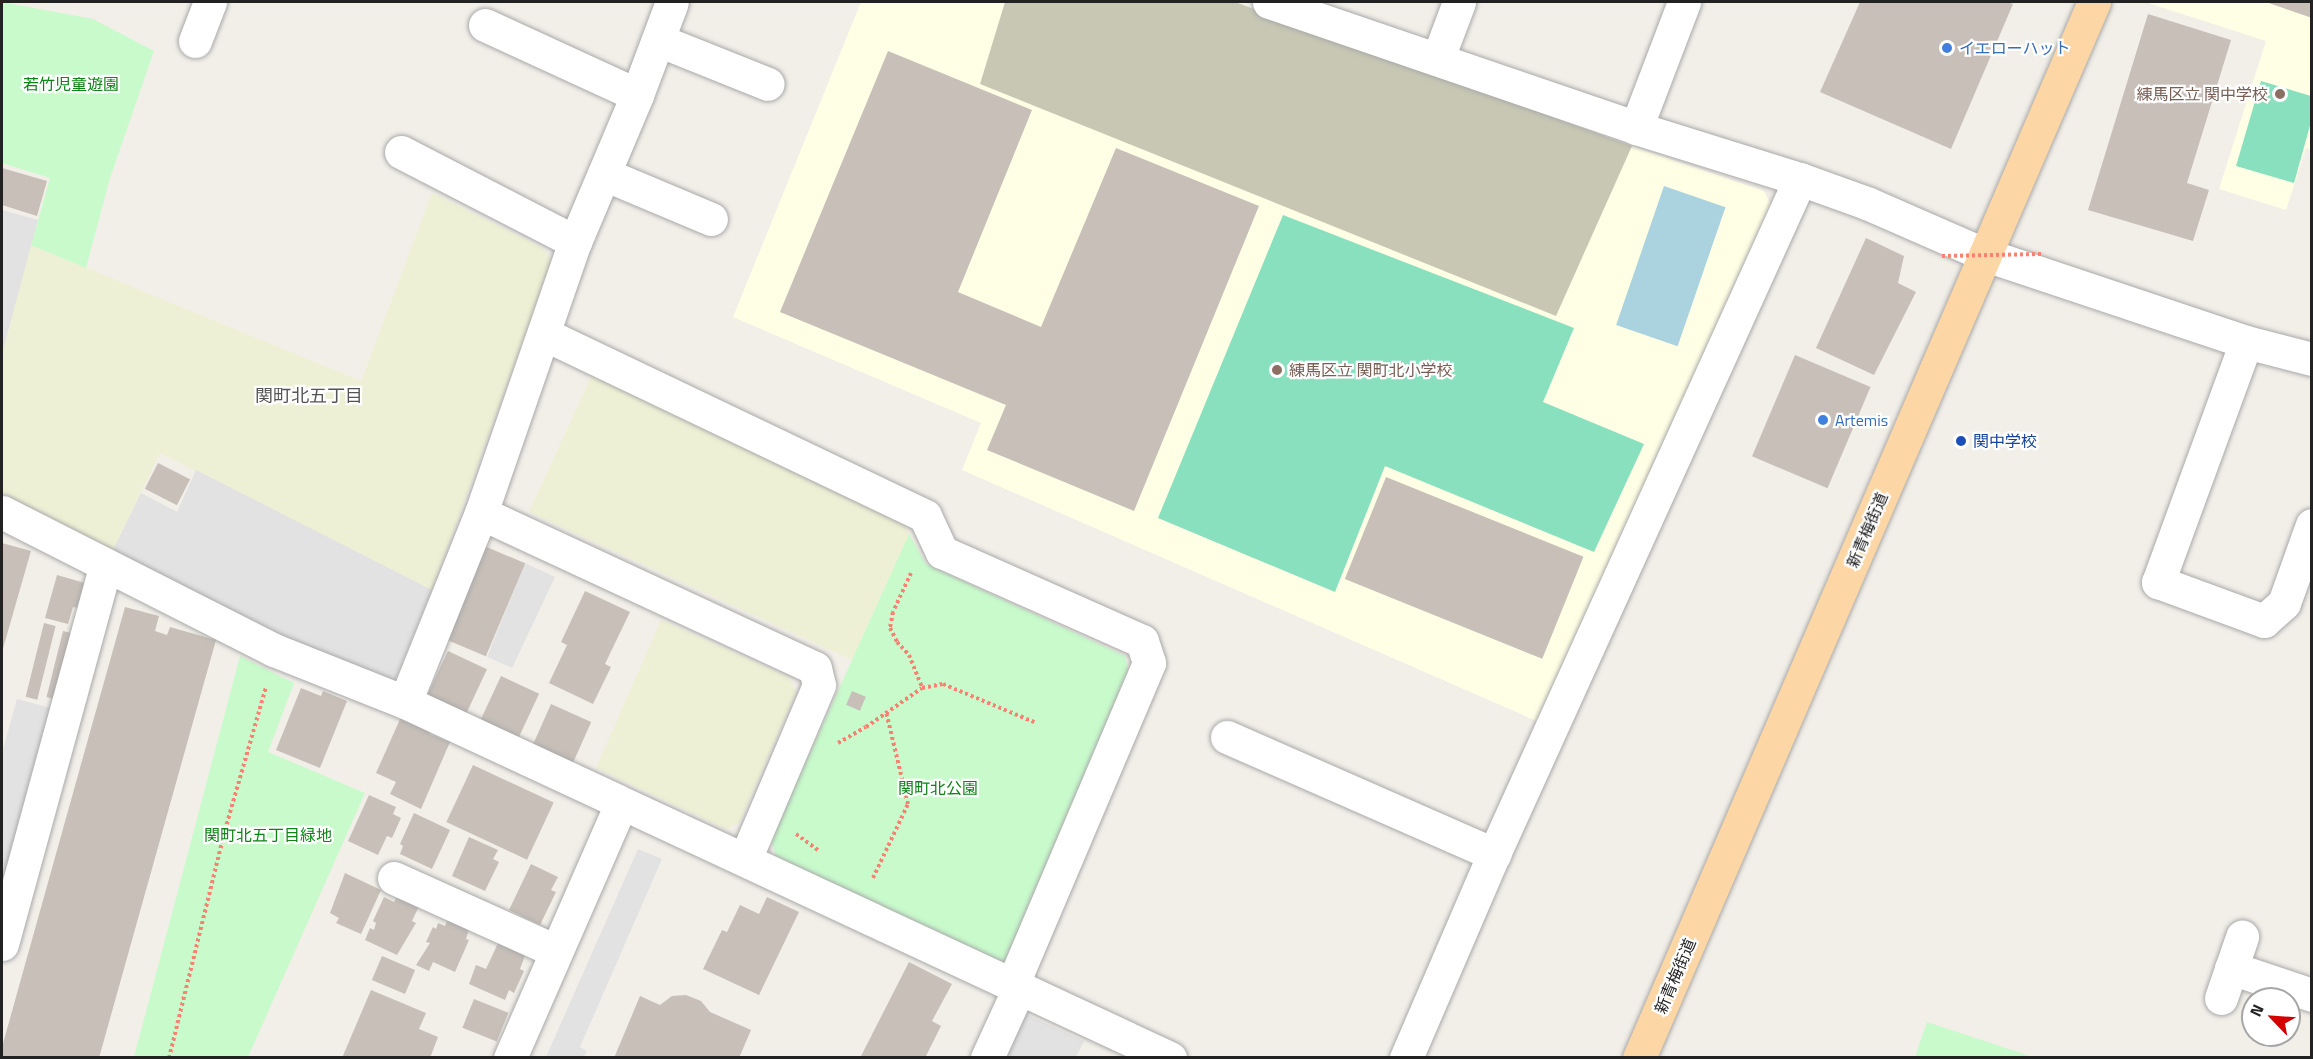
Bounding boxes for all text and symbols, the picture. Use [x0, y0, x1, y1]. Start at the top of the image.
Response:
place label: イエローハット [1959, 38, 2071, 58]
marker: イエローハット [1940, 41, 1954, 55]
park label: 若竹児童遊園 [23, 74, 119, 94]
place label: 練馬区立 関中学校 [2136, 84, 2268, 104]
marker: 練馬区立 関中学校 [2273, 87, 2287, 101]
place label: 練馬区立 関町北小学校 [1289, 360, 1453, 380]
marker: 練馬区立 関町北小学校 [1270, 363, 1284, 377]
district label: 関町北五丁目 [255, 385, 363, 407]
place label: Artemis [1835, 410, 1888, 430]
marker: Artemis [1816, 413, 1830, 427]
place label: 関中学校 [1973, 431, 2037, 451]
marker: 関中学校 [1954, 434, 1968, 448]
street label: 新青梅街道 [1843, 489, 1891, 571]
park label: 関町北公園 [898, 778, 978, 798]
park label: 関町北五丁目緑地 [204, 825, 332, 845]
street label: 新青梅街道 [1651, 935, 1699, 1017]
north arrow [2241, 987, 2301, 1047]
text: N [2243, 1000, 2270, 1020]

